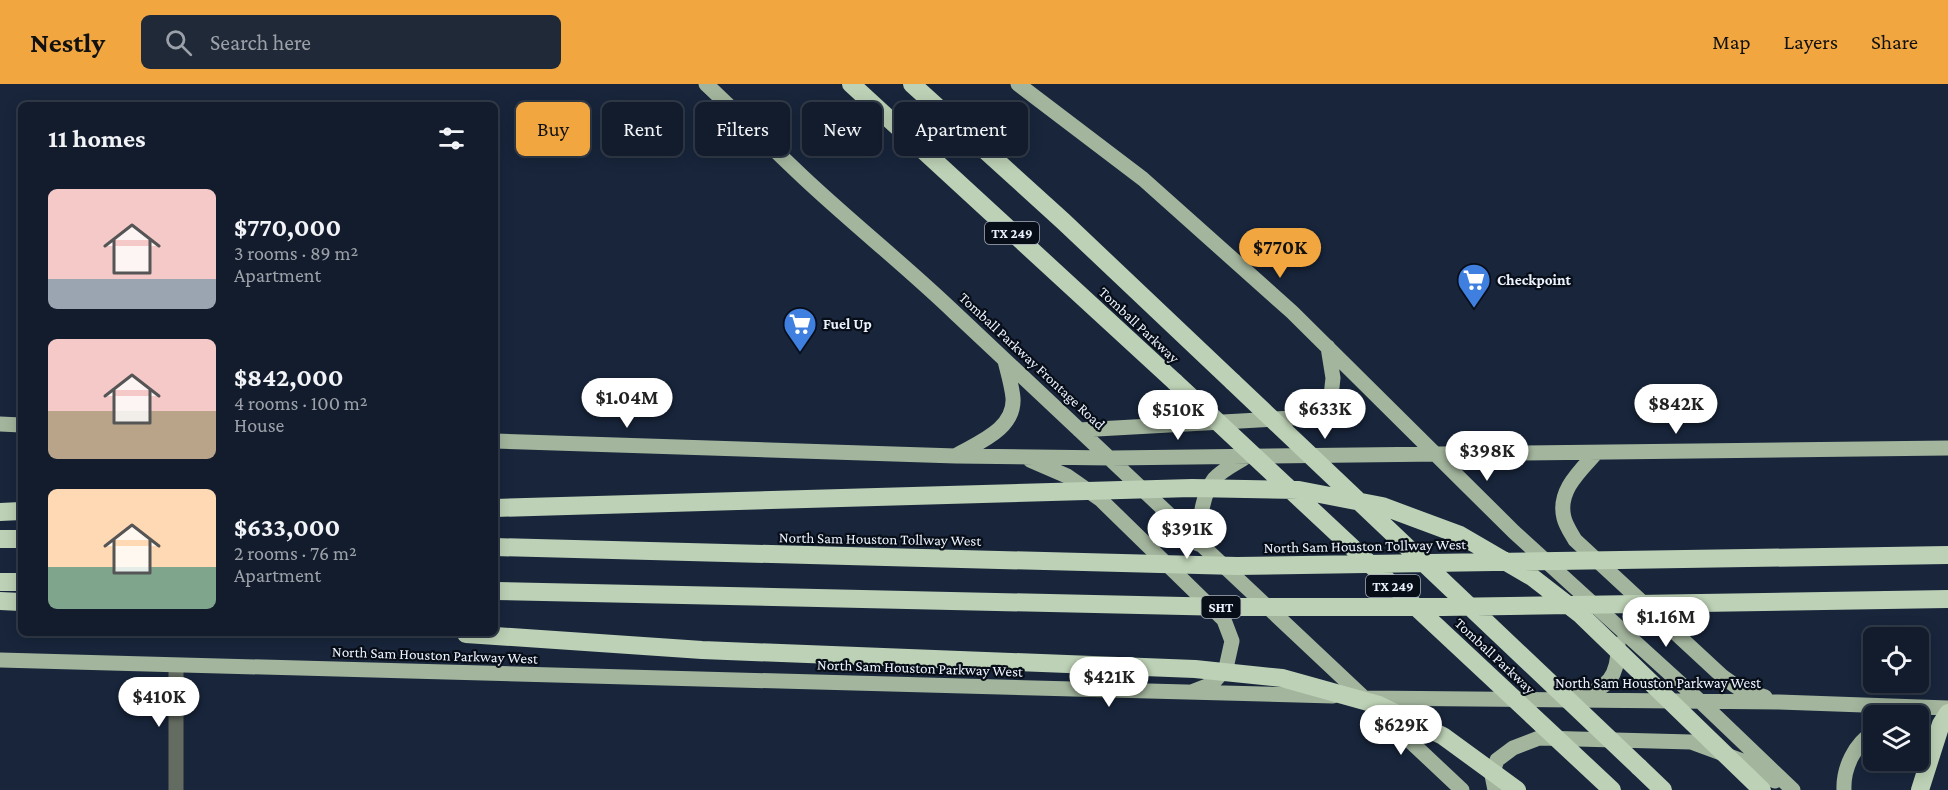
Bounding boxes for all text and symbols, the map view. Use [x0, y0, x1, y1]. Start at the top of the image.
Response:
search box [141, 15, 561, 69]
icon: search [162, 26, 195, 59]
text: Nestly [30, 27, 105, 58]
text: Search here [210, 30, 311, 55]
text: Map [1712, 30, 1751, 54]
text: Layers [1784, 30, 1838, 54]
text: Share [1871, 30, 1918, 54]
chip: Buy [516, 102, 590, 156]
chip: Rent [602, 102, 683, 156]
chip: Filters [695, 102, 790, 156]
chip: New [802, 102, 882, 156]
chip: Apartment [894, 102, 1028, 156]
icon: filters [435, 122, 468, 155]
text: 11 homes [48, 124, 146, 153]
icon: home [96, 213, 168, 285]
text: $770,000 [234, 213, 341, 242]
road number: TX 249 [985, 222, 1039, 244]
pin: $770K [1238, 228, 1322, 279]
text: $770K [1253, 236, 1307, 258]
text: 3 rooms · 89 m² [234, 242, 358, 264]
supermarket icon: Checkpoint [1456, 262, 1492, 309]
text: Apartment [234, 264, 321, 286]
place label: Checkpoint [1497, 272, 1572, 288]
street label: Tomball Parkway [1095, 284, 1182, 367]
street label: Tomball Parkway Frontage Road [955, 289, 1108, 433]
supermarket icon: Fuel Up [782, 306, 818, 353]
place label: Fuel Up [823, 316, 872, 332]
icon: home [96, 363, 168, 435]
text: $842,000 [234, 363, 344, 392]
pin: $1.04M [578, 378, 676, 429]
pin: $842K [1634, 384, 1718, 435]
text: $1.04M [596, 386, 658, 408]
pin: $633K [1283, 389, 1367, 440]
pin: $510K [1136, 390, 1220, 441]
text: 4 rooms · 100 m² [234, 392, 368, 414]
text: $842K [1648, 392, 1704, 414]
text: $633K [1299, 397, 1351, 419]
text: $510K [1152, 398, 1204, 420]
text: House [234, 414, 284, 436]
pin: $398K [1445, 431, 1529, 482]
text: $398K [1459, 439, 1515, 461]
pin: $391K [1145, 509, 1229, 560]
icon: home [96, 513, 168, 585]
text: $633,000 [234, 513, 340, 542]
text: $391K [1162, 517, 1212, 539]
street label: North Sam Houston Tollway West [779, 529, 982, 550]
street label: North Sam Houston Tollway West [1264, 536, 1467, 557]
text: 2 rooms · 76 m² [234, 542, 357, 564]
text: Apartment [234, 564, 321, 586]
road number: TX 249 [1366, 575, 1420, 597]
road number: SHT [1202, 596, 1240, 618]
pin: $1.16M [1617, 597, 1715, 648]
text: $1.16M [1637, 605, 1695, 627]
street label: Tomball Parkway [1451, 615, 1538, 698]
map controls [1863, 627, 1929, 771]
button: locate [1863, 627, 1929, 693]
street label: North Sam Houston Parkway West [332, 643, 539, 668]
street label: North Sam Houston Parkway West [817, 656, 1024, 681]
pin: $421K [1067, 657, 1151, 708]
text: $421K [1083, 665, 1135, 687]
street label: North Sam Houston Parkway West [1555, 675, 1762, 692]
pin: $410K [117, 677, 201, 728]
text: $410K [132, 685, 186, 707]
pin: $629K [1359, 705, 1443, 756]
button: layers [1863, 705, 1929, 771]
text: $629K [1374, 713, 1428, 735]

